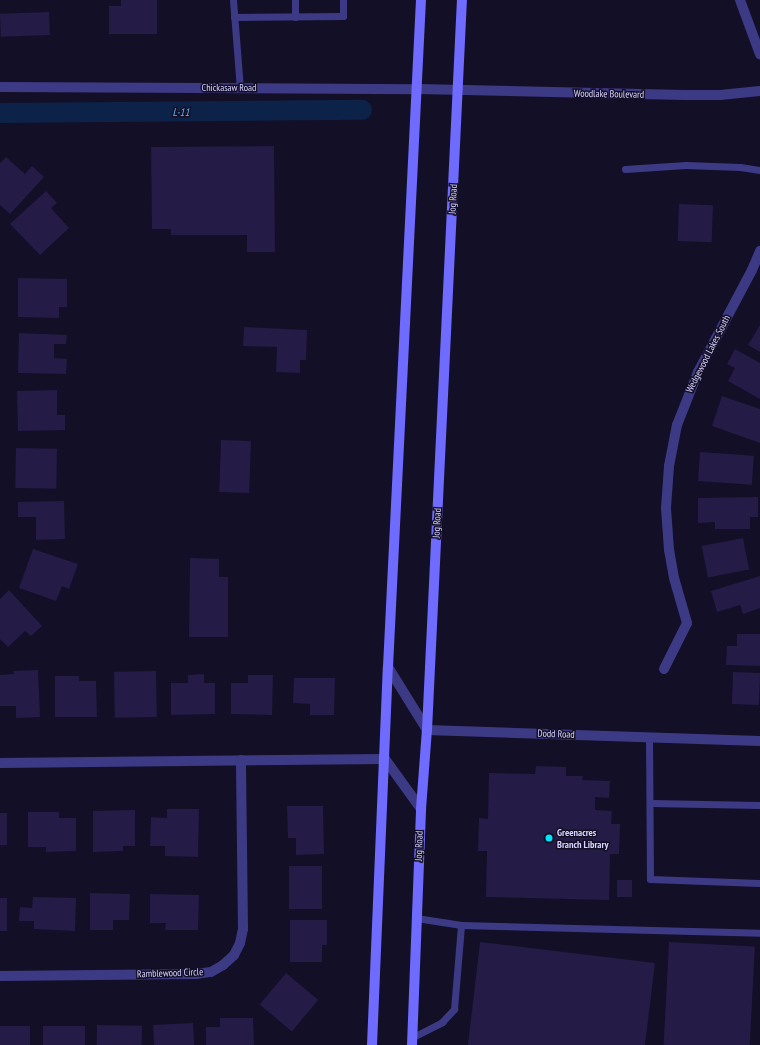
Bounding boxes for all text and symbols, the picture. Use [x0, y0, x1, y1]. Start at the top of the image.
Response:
street label: Chickasaw Road [201, 82, 257, 94]
street label: Woodlake Boulevard [574, 87, 644, 101]
water label: L-11 [173, 105, 189, 119]
street label: Jog Road [446, 184, 460, 214]
street label: Wedgewood Lakes South [683, 313, 733, 395]
street label: Jog Road [430, 508, 444, 538]
street label: Dodd Road [537, 727, 575, 741]
place label: Greenacres Branch Library [557, 826, 608, 850]
street label: Jog Road [412, 831, 426, 861]
marker: Greenacres Branch Library [544, 833, 554, 843]
street label: Ramblewood Circle [137, 966, 203, 980]

